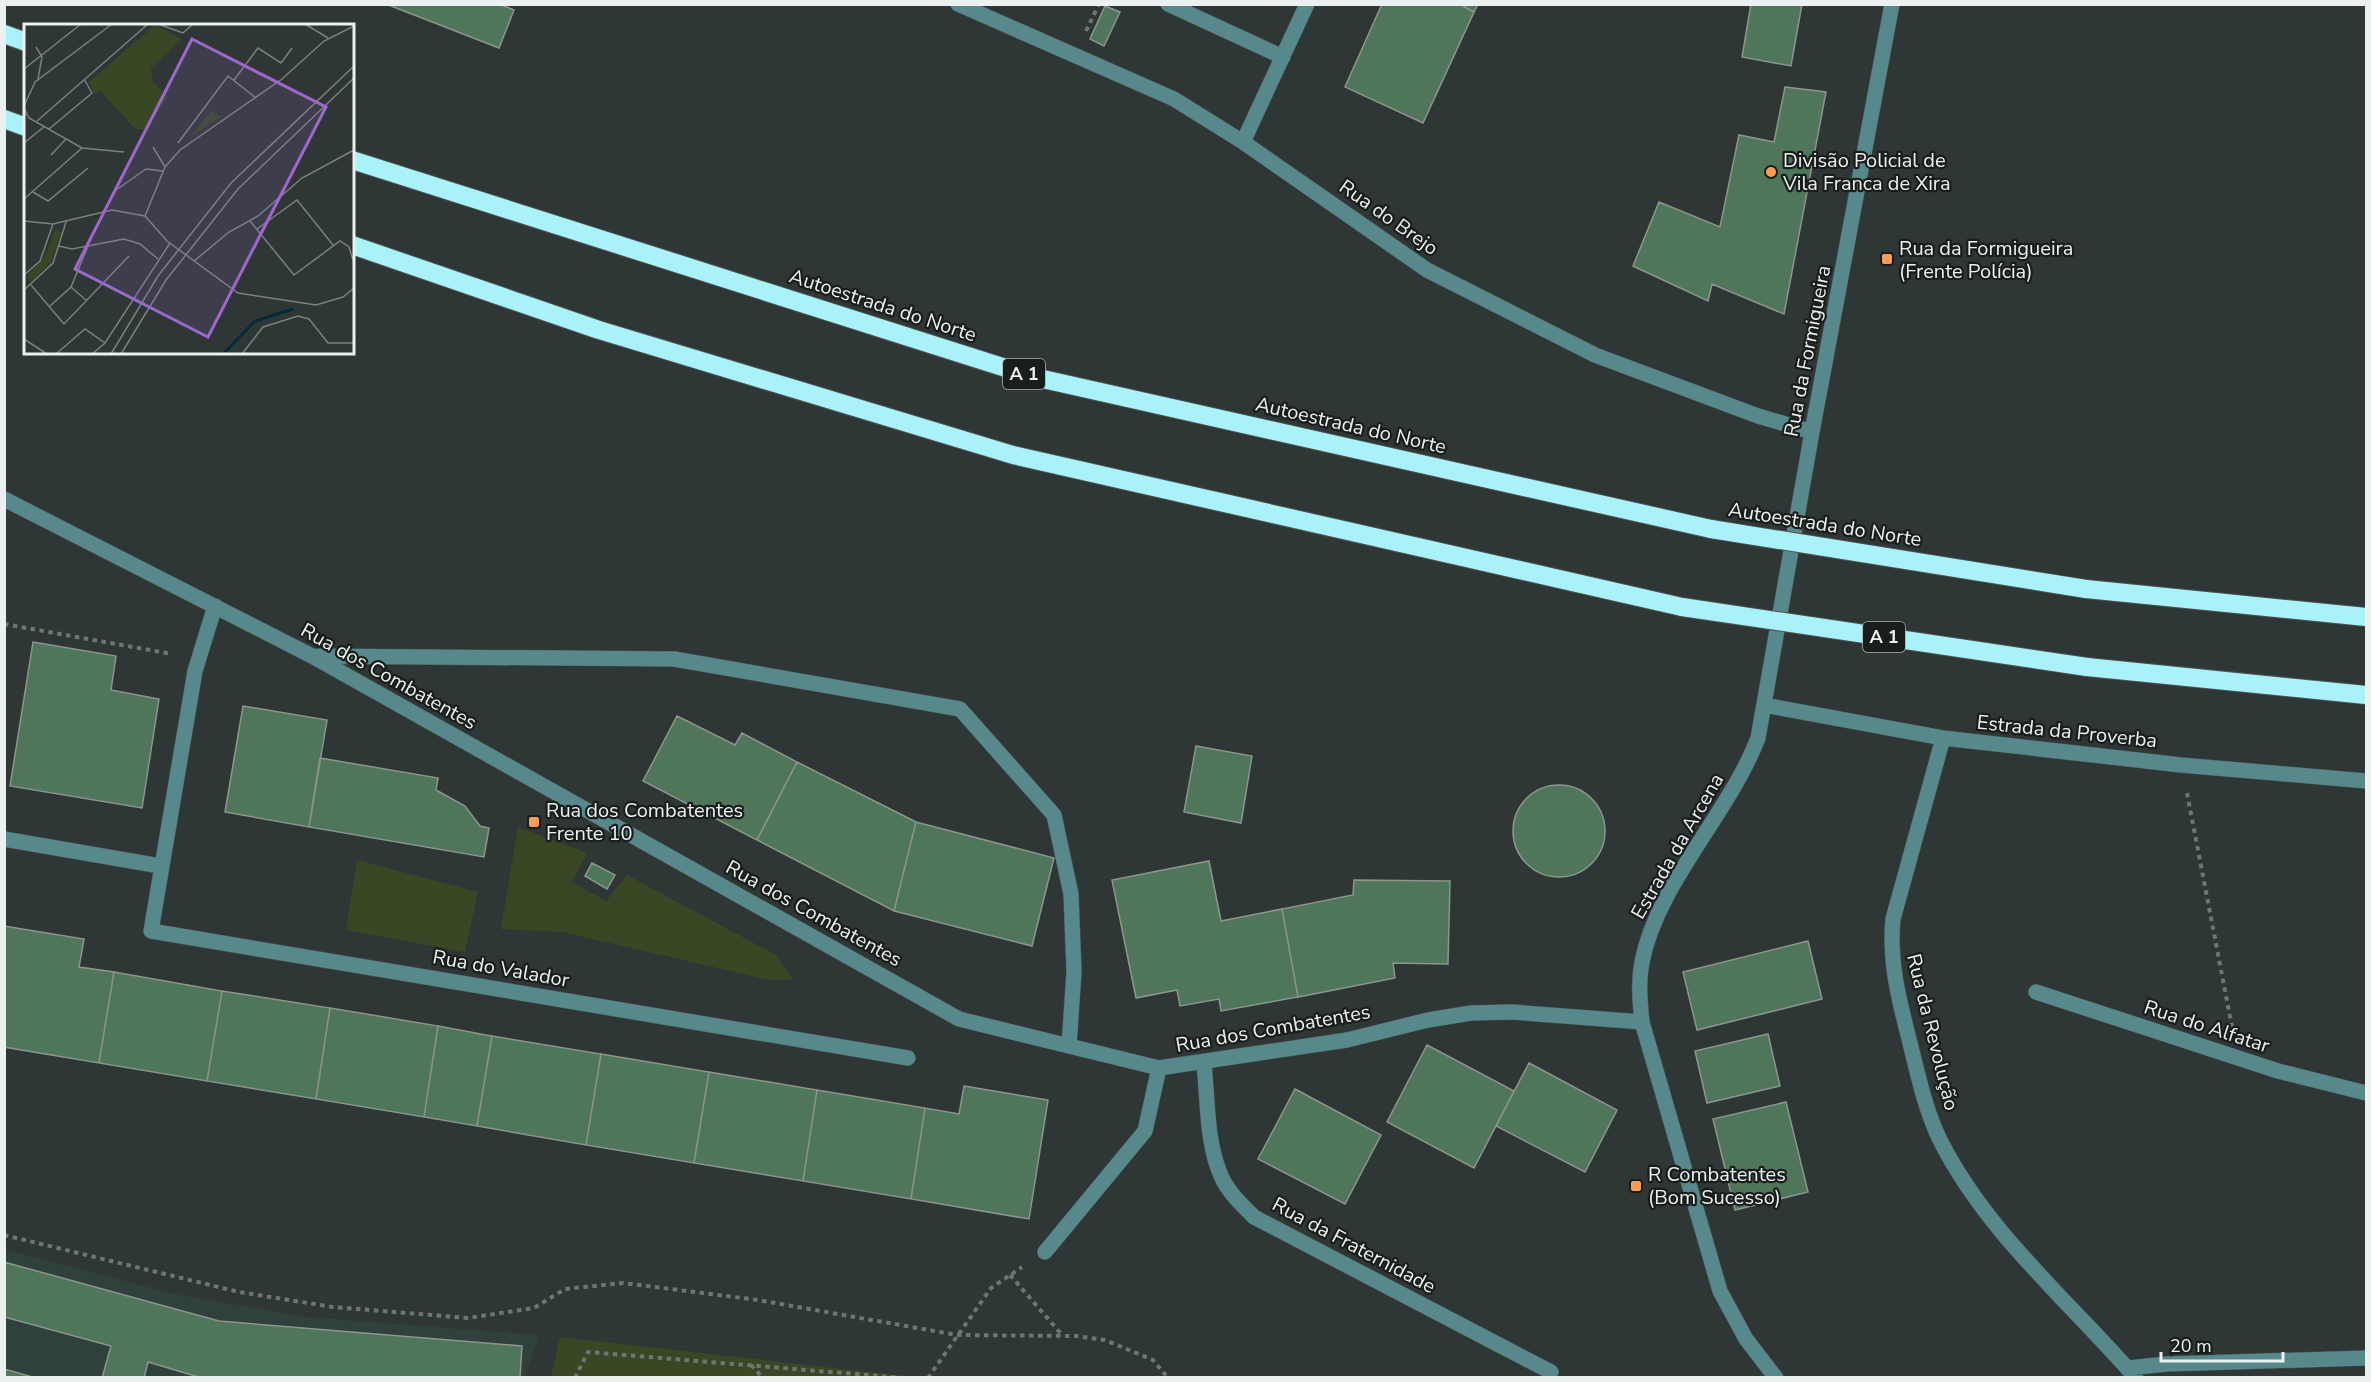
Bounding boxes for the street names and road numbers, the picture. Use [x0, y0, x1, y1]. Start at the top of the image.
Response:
street label: Rua do Brejo [1334, 173, 1444, 262]
street label: Autoestrada do Norte [786, 262, 980, 348]
street label: Rua da Formigueira [1778, 263, 1837, 439]
road number: A 1 [1003, 359, 1045, 389]
street label: Autoestrada do Norte [1253, 390, 1449, 461]
street label: Autoestrada do Norte [1726, 496, 1923, 553]
street label: Rua dos Combatentes [296, 617, 482, 736]
road number: A 1 [1863, 622, 1905, 652]
street label: Estrada da Proverba [1975, 709, 2158, 754]
street label: Estrada da Arcena [1625, 769, 1730, 924]
street label: Rua dos Combatentes [721, 854, 907, 973]
street label: Rua do Valador [431, 943, 571, 994]
street label: Rua da Revolução [1900, 951, 1965, 1113]
street label: Rua do Alfatar [2141, 993, 2273, 1059]
street label: Rua dos Combatentes [1174, 998, 1373, 1059]
street label: Rua da Fraternidade [1267, 1191, 1440, 1300]

